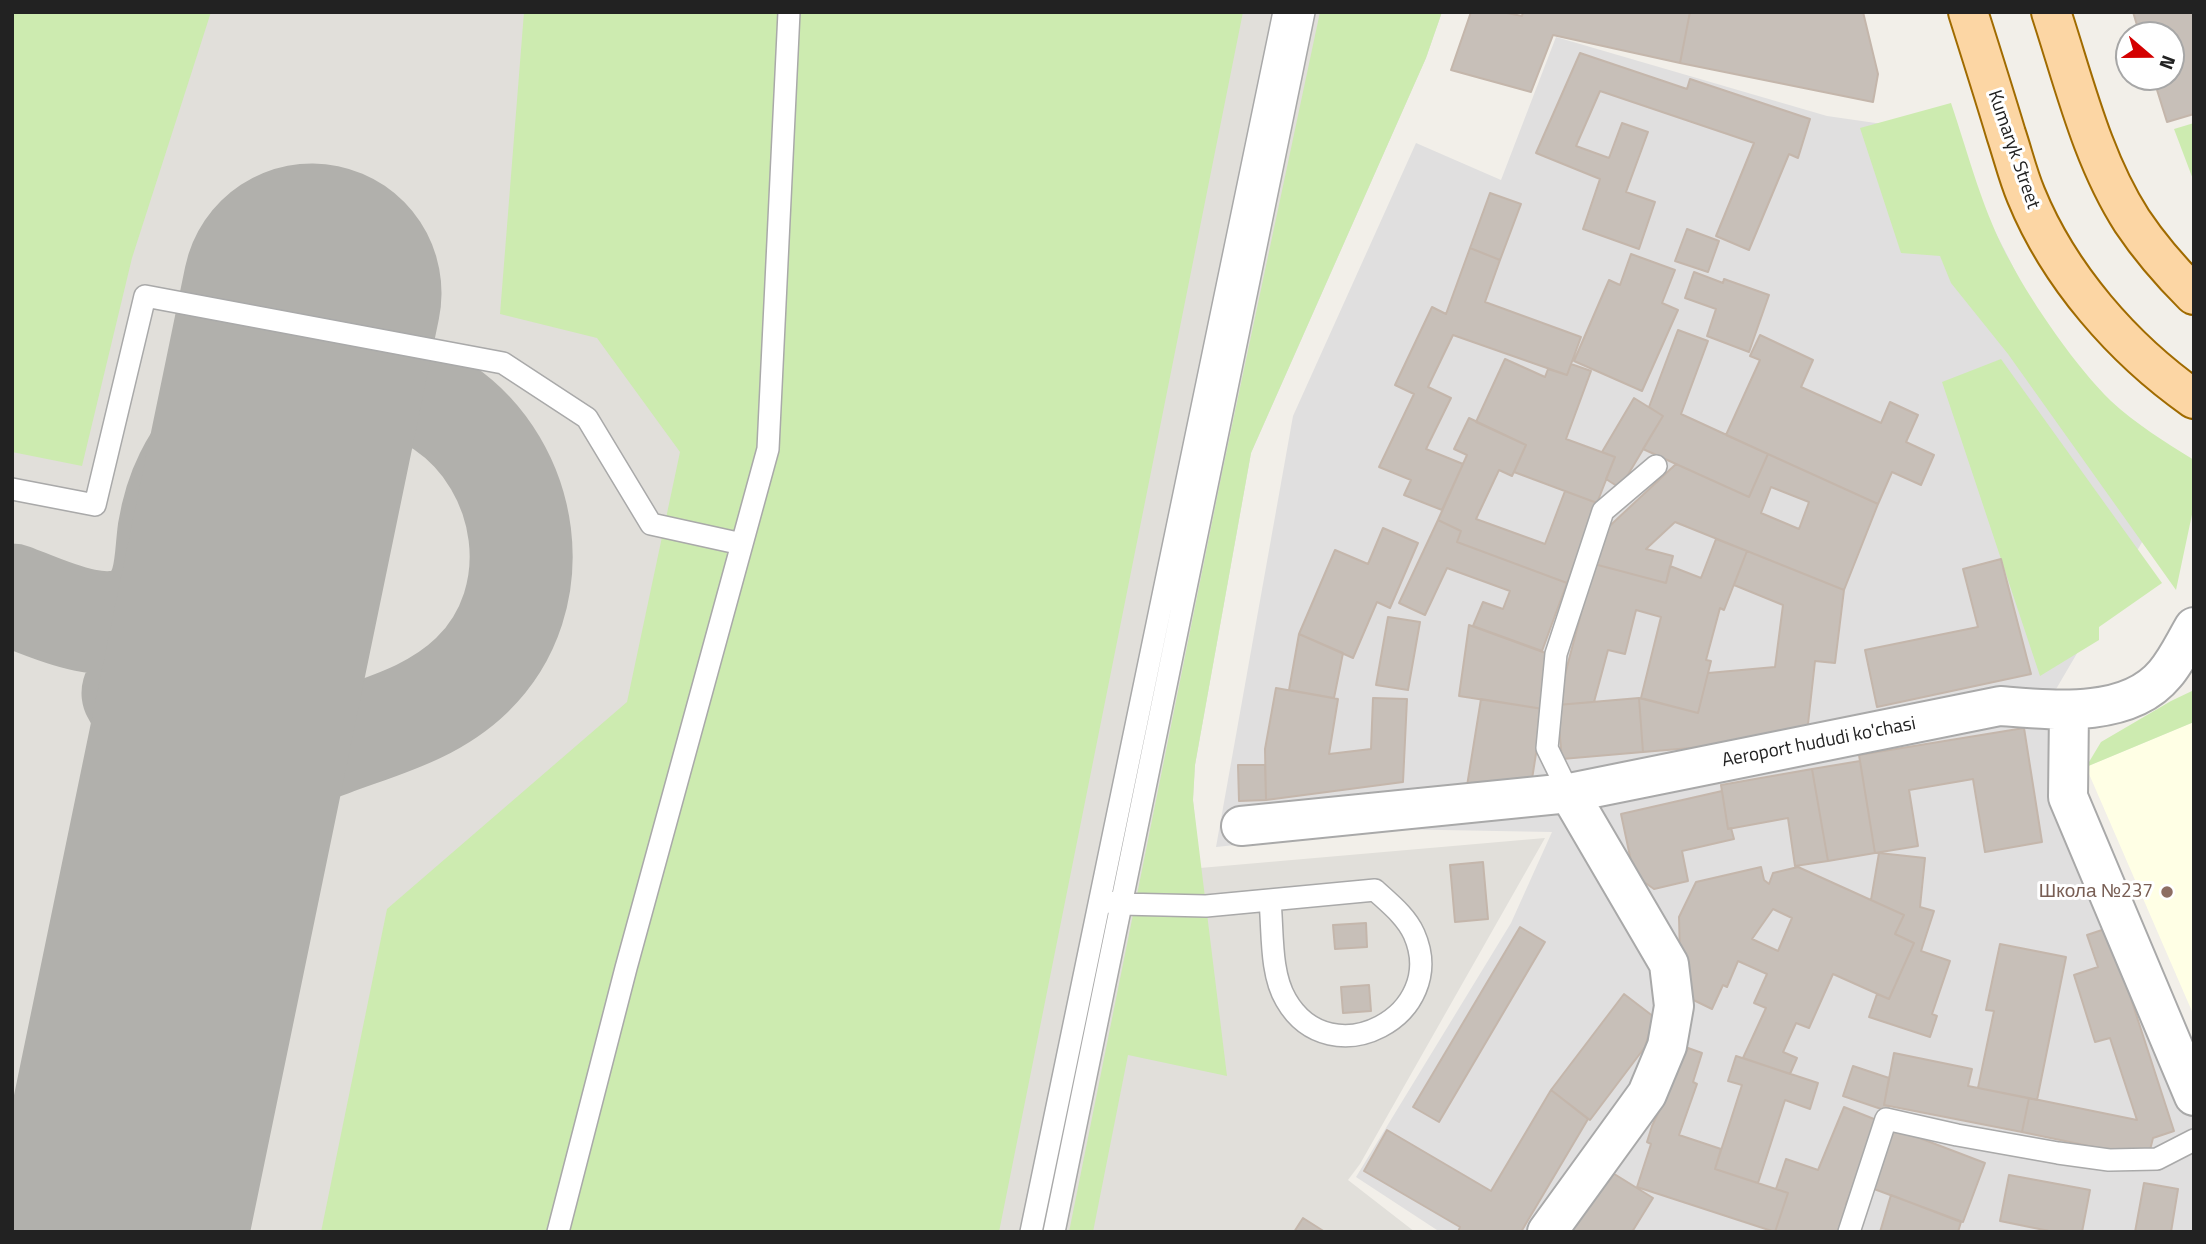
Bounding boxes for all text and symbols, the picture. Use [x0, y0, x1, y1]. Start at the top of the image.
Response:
north arrow [2115, 21, 2185, 91]
text: N [2152, 52, 2184, 74]
street label: Kumaryk Street [1982, 88, 2044, 212]
street label: Aeroport hududi ko'chasi [1720, 713, 1918, 773]
place label: Школа №237 [2039, 881, 2153, 903]
marker: Школа №237 [2159, 884, 2175, 900]

